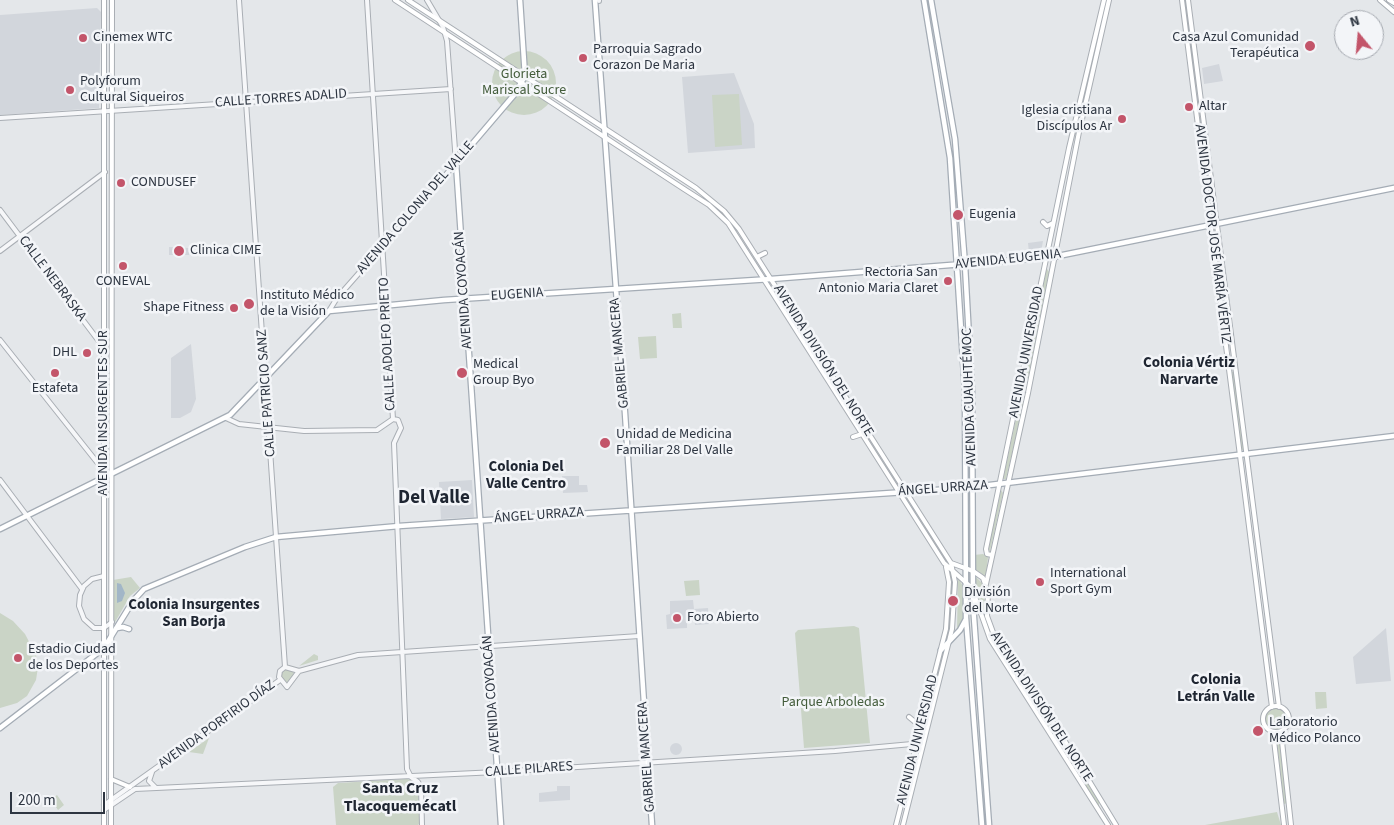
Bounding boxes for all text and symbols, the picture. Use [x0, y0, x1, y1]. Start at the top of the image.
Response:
north arrow [1334, 10, 1384, 60]
text: N [1348, 11, 1362, 33]
place label: Cinemex WTC [93, 30, 173, 46]
place label: Casa Azul Comunidad Terapéutica [1172, 30, 1299, 62]
marker: Cinemex WTC [77, 32, 89, 44]
marker: Casa Azul Comunidad Terapéutica [1303, 39, 1317, 53]
place label: Parroquia Sagrado Corazon De Maria [593, 42, 702, 74]
marker: Parroquia Sagrado Corazon De Maria [577, 52, 589, 64]
park label: Glorieta Mariscal Sucre [482, 67, 566, 100]
place label: Polyforum Cultural Siqueiros [80, 74, 184, 106]
marker: Polyforum Cultural Siqueiros [64, 84, 76, 96]
street label: CALLE TORRES ADALID [214, 86, 348, 112]
place label: Altar [1199, 99, 1227, 115]
marker: Altar [1183, 101, 1195, 113]
place label: Iglesia cristiana Discípulos Ar [1021, 103, 1112, 136]
marker: Iglesia cristiana Discípulos Ar [1116, 113, 1128, 125]
street label: AVENIDA DOCTOR JOSÉ MARÍA VÉRTIZ [1190, 123, 1234, 345]
street label: AVENIDA COLONIA DEL VALLE [354, 138, 478, 278]
place label: CONDUSEF [131, 175, 196, 191]
marker: CONDUSEF [115, 177, 127, 189]
place label: Eugenia [969, 207, 1016, 223]
marker: Eugenia [951, 208, 965, 222]
street label: AVENIDA COYOACÁN [452, 231, 476, 349]
street label: CALLE NEBRASKA [14, 233, 90, 325]
place label: Clinica CIME [190, 243, 261, 259]
marker: Clinica CIME [172, 244, 186, 258]
street label: AVENIDA EUGENIA [954, 246, 1062, 274]
marker: CONEVAL [117, 260, 129, 272]
place label: Rectoria San Antonio Maria Claret [819, 265, 938, 298]
place label: CONEVAL [96, 274, 150, 290]
marker: Rectoria San Antonio Maria Claret [942, 275, 954, 287]
street label: CALLE ADOLFO PRIETO [376, 277, 400, 411]
street label: AVENIDA DIVISIÓN DEL NORTE [769, 282, 877, 440]
street label: EUGENIA [490, 285, 544, 305]
street label: AVENIDA UNIVERSIDAD [1006, 285, 1048, 419]
place label: Instituto Médico de la Visión [260, 288, 354, 321]
marker: Instituto Médico de la Visión [242, 297, 256, 311]
street label: GABRIEL MANCERA [607, 297, 633, 409]
place label: Shape Fitness [143, 300, 224, 316]
marker: Shape Fitness [228, 302, 240, 314]
street label: AVENIDA CUAUHTÉMOC [959, 328, 981, 466]
street label: CALLE PATRICIO SANZ [254, 329, 280, 457]
street label: AVENIDA INSURGENTES SUR [96, 330, 112, 496]
place label: DHL [52, 345, 77, 361]
marker: DHL [81, 347, 93, 359]
district label: Colonia Vértiz Narvarte [1143, 355, 1235, 390]
place label: Medical Group Byo [473, 357, 534, 390]
marker: Medical Group Byo [455, 366, 469, 380]
marker: Estafeta [49, 367, 61, 379]
place label: Estafeta [32, 381, 78, 397]
place label: Unidad de Medicina Familiar 28 Del Valle [616, 427, 733, 460]
marker: Unidad de Medicina Familiar 28 Del Valle [598, 436, 612, 450]
district label: Colonia Del Valle Centro [486, 459, 566, 494]
street label: ÁNGEL URRAZA [898, 477, 988, 501]
district label: Del Valle [398, 488, 470, 510]
street label: ÁNGEL URRAZA [494, 504, 584, 528]
place label: International Sport Gym [1050, 566, 1126, 598]
marker: International Sport Gym [1034, 576, 1046, 588]
place label: División del Norte [964, 585, 1018, 618]
marker: División del Norte [946, 594, 960, 608]
district label: Colonia Insurgentes San Borja [128, 597, 260, 632]
place label: Foro Abierto [687, 610, 759, 626]
marker: Foro Abierto [671, 612, 683, 624]
street label: AVENIDA DIVISIÓN DEL NORTE [986, 629, 1096, 785]
street label: AVENIDA COYOACÁN [480, 635, 504, 753]
place label: Estadio Ciudad de los Deportes [28, 642, 118, 674]
marker: Estadio Ciudad de los Deportes [12, 652, 24, 664]
district label: Colonia Letrán Valle [1177, 672, 1255, 707]
street label: AVENIDA UNIVERSIDAD [894, 673, 942, 807]
street label: AVENIDA PORFIRIO DÍAZ [155, 677, 279, 773]
park label: Parque Arboledas [781, 695, 885, 711]
street label: GABRIEL MANCERA [635, 701, 659, 813]
place label: Laboratorio Médico Polanco [1269, 715, 1361, 748]
marker: Laboratorio Médico Polanco [1251, 724, 1265, 738]
street label: CALLE PILARES [484, 759, 574, 781]
district label: Santa Cruz Tlacoquemécatl [344, 779, 456, 817]
scale bar [12, 782, 108, 814]
text: 200 m [18, 790, 56, 811]

